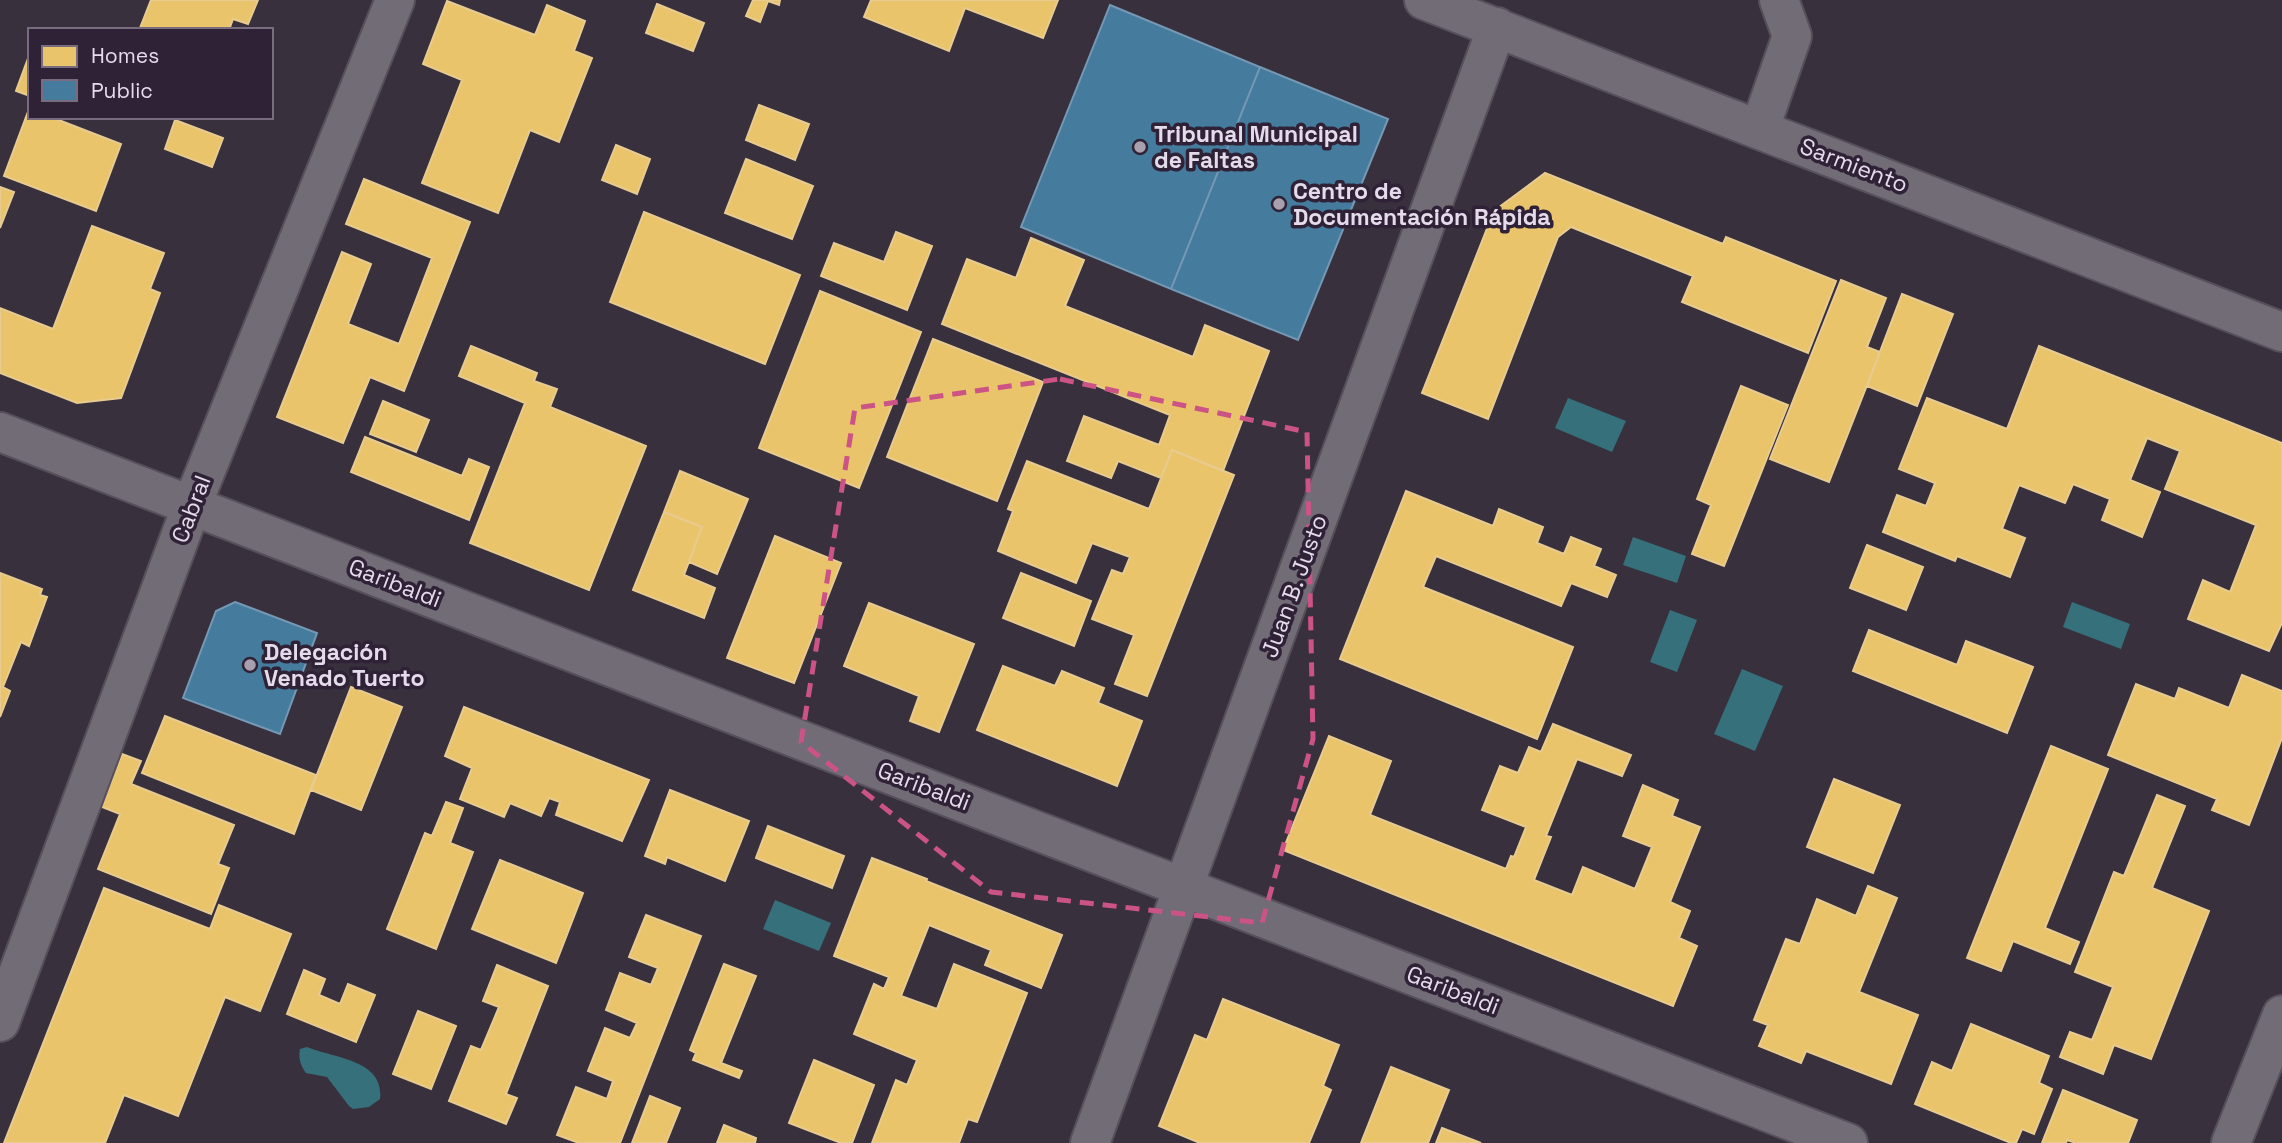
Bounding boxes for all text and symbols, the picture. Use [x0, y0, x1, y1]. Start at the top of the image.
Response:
legend [28, 28, 273, 119]
text: Homes [91, 42, 159, 69]
text: Public [91, 77, 153, 104]
place label: Tribunal Municipal de Faltas [1154, 119, 1358, 175]
street label: Sarmiento [1796, 131, 1912, 199]
marker: Tribunal Municipal de Faltas [1132, 139, 1148, 155]
place label: Centro de Documentación Rápida [1293, 176, 1551, 232]
marker: Centro de Documentación Rápida [1271, 196, 1287, 212]
street label: Cabral [164, 471, 218, 547]
street label: Juan B. Justo [1254, 510, 1334, 662]
street label: Garibaldi [344, 552, 446, 614]
place label: Delegación Venado Tuerto [264, 637, 425, 693]
marker: Delegación Venado Tuerto [242, 657, 258, 673]
street label: Garibaldi [873, 755, 975, 817]
street label: Garibaldi [1402, 959, 1504, 1021]

